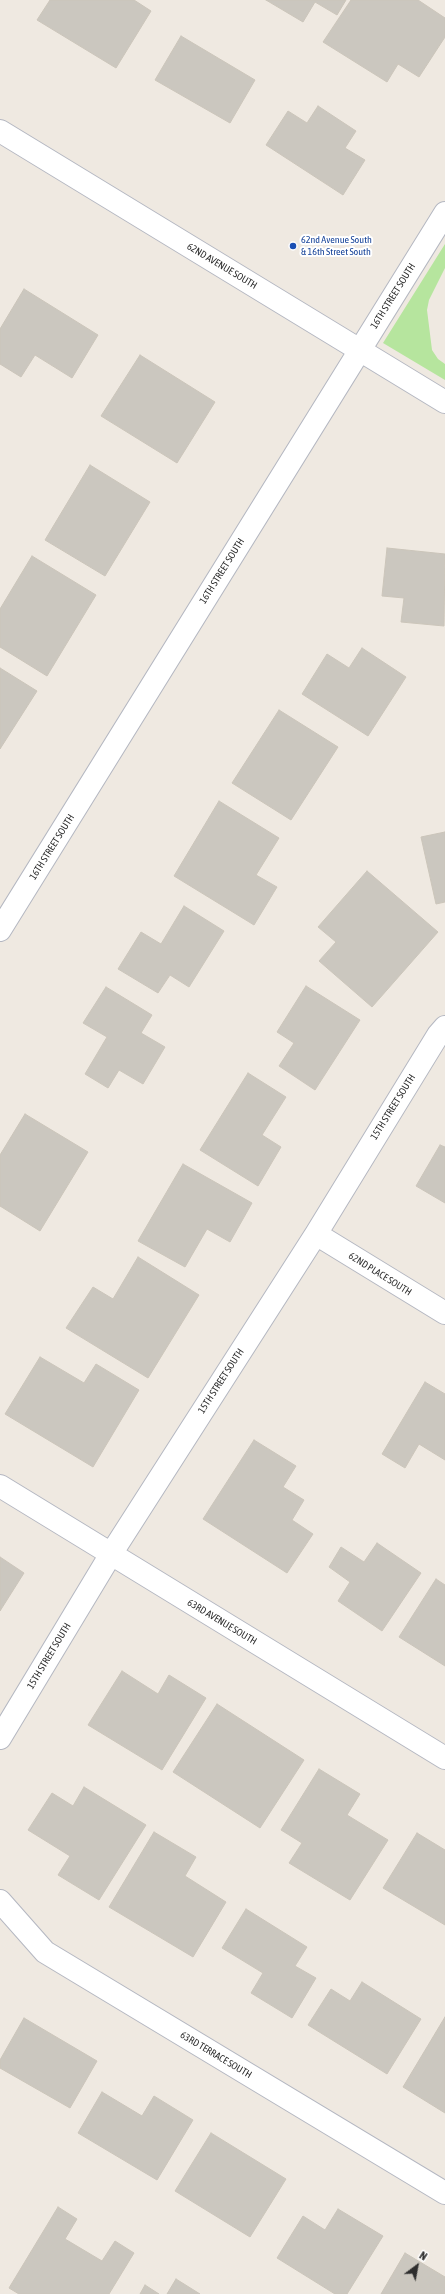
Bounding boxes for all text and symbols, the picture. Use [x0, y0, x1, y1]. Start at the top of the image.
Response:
place label: 62nd Avenue South & 16th Street South [301, 234, 372, 258]
street label: 62ND AVENUE SOUTH [185, 240, 259, 292]
marker: 62nd Avenue South & 16th Street South [288, 241, 298, 251]
street label: 16TH STREET SOUTH [368, 261, 418, 331]
street label: 16TH STREET SOUTH [197, 536, 247, 606]
street label: 16TH STREET SOUTH [27, 812, 77, 882]
street label: 15TH STREET SOUTH [368, 1072, 418, 1142]
street label: 62ND PLACE SOUTH [346, 1250, 414, 1298]
street label: 15TH STREET SOUTH [196, 1346, 246, 1416]
street label: 63RD AVENUE SOUTH [185, 1597, 259, 1647]
street label: 15TH STREET SOUTH [25, 1621, 73, 1691]
street label: 63RD TERRACE SOUTH [178, 2029, 254, 2081]
north arrow [397, 2246, 437, 2286]
text: N [417, 2249, 429, 2263]

